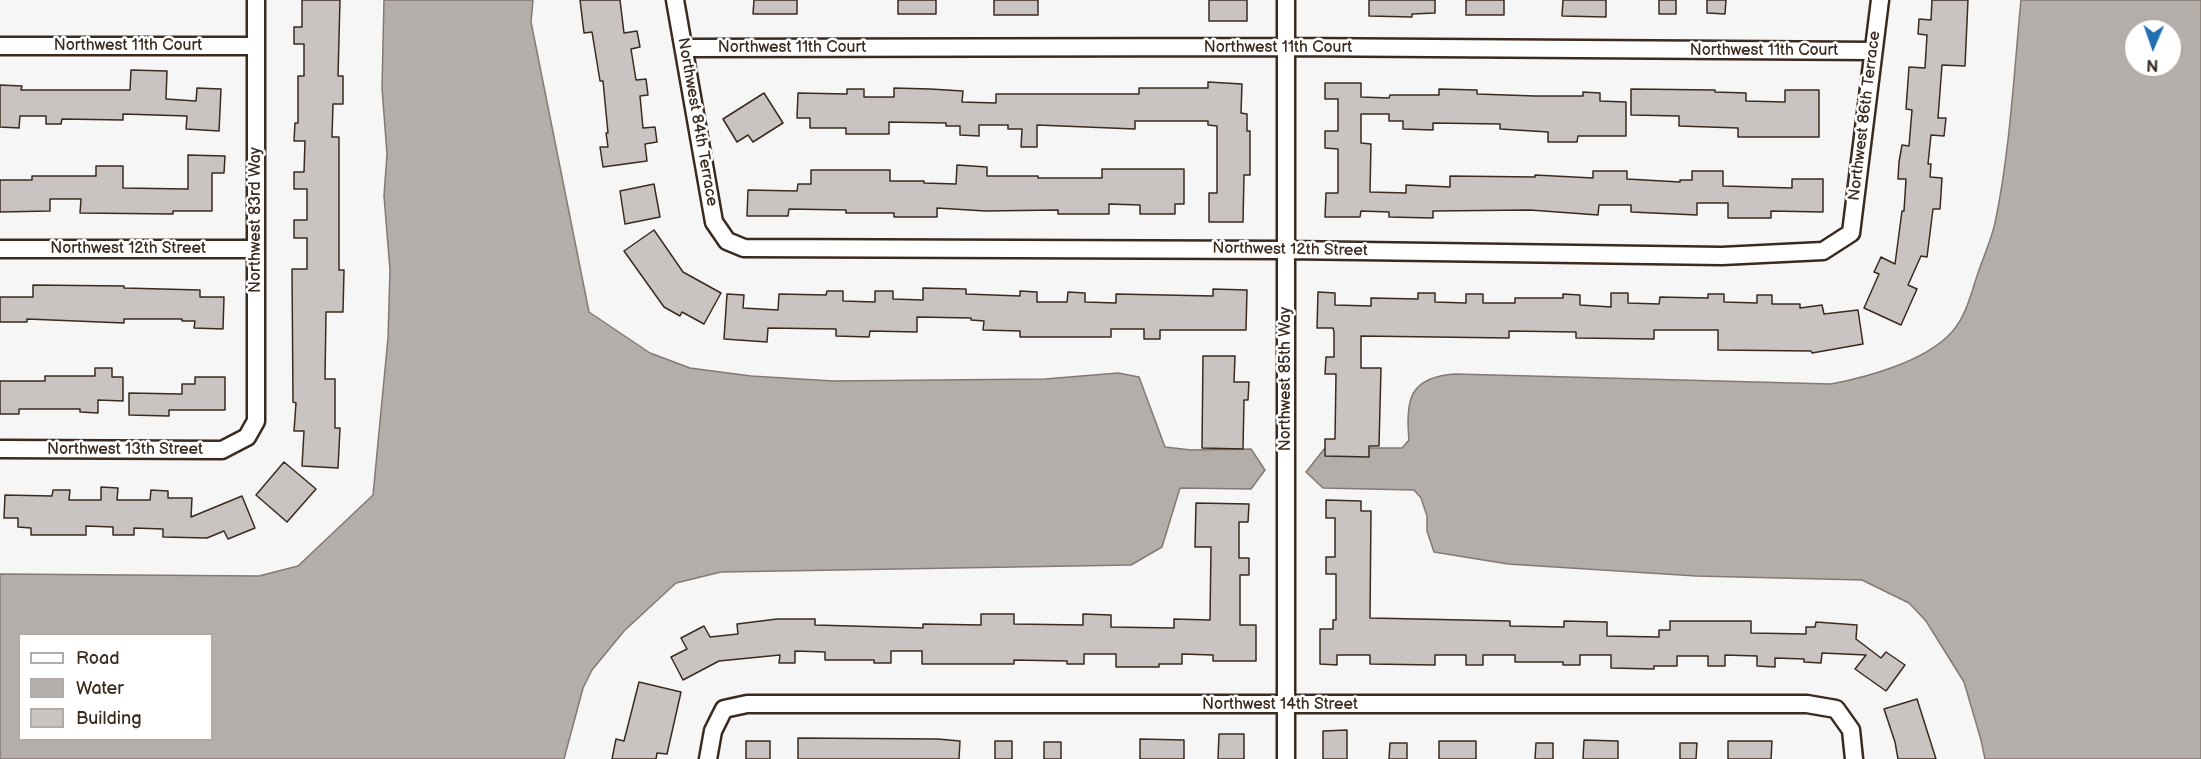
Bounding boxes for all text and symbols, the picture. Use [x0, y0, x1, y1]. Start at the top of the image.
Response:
north arrow [2123, 18, 2183, 78]
street label: Northwest 86th Terrace [1845, 30, 1885, 202]
street label: Northwest 11th Court [54, 36, 202, 56]
street label: Northwest 84th Terrace [673, 36, 721, 208]
street label: Northwest 11th Court [718, 38, 866, 58]
street label: Northwest 11th Court [1204, 38, 1352, 58]
street label: Northwest 11th Court [1690, 41, 1838, 61]
text: N [2146, 55, 2159, 74]
street label: Northwest 83rd Way [246, 147, 266, 293]
street label: Northwest 12th Street [50, 239, 206, 259]
street label: Northwest 12th Street [1212, 239, 1368, 261]
street label: Northwest 85th Way [1276, 307, 1296, 451]
street label: Northwest 13th Street [47, 440, 203, 460]
legend [18, 633, 213, 741]
text: Road [76, 648, 120, 669]
text: Water [76, 678, 124, 699]
street label: Northwest 14th Street [1202, 695, 1358, 715]
text: Building [76, 708, 142, 729]

